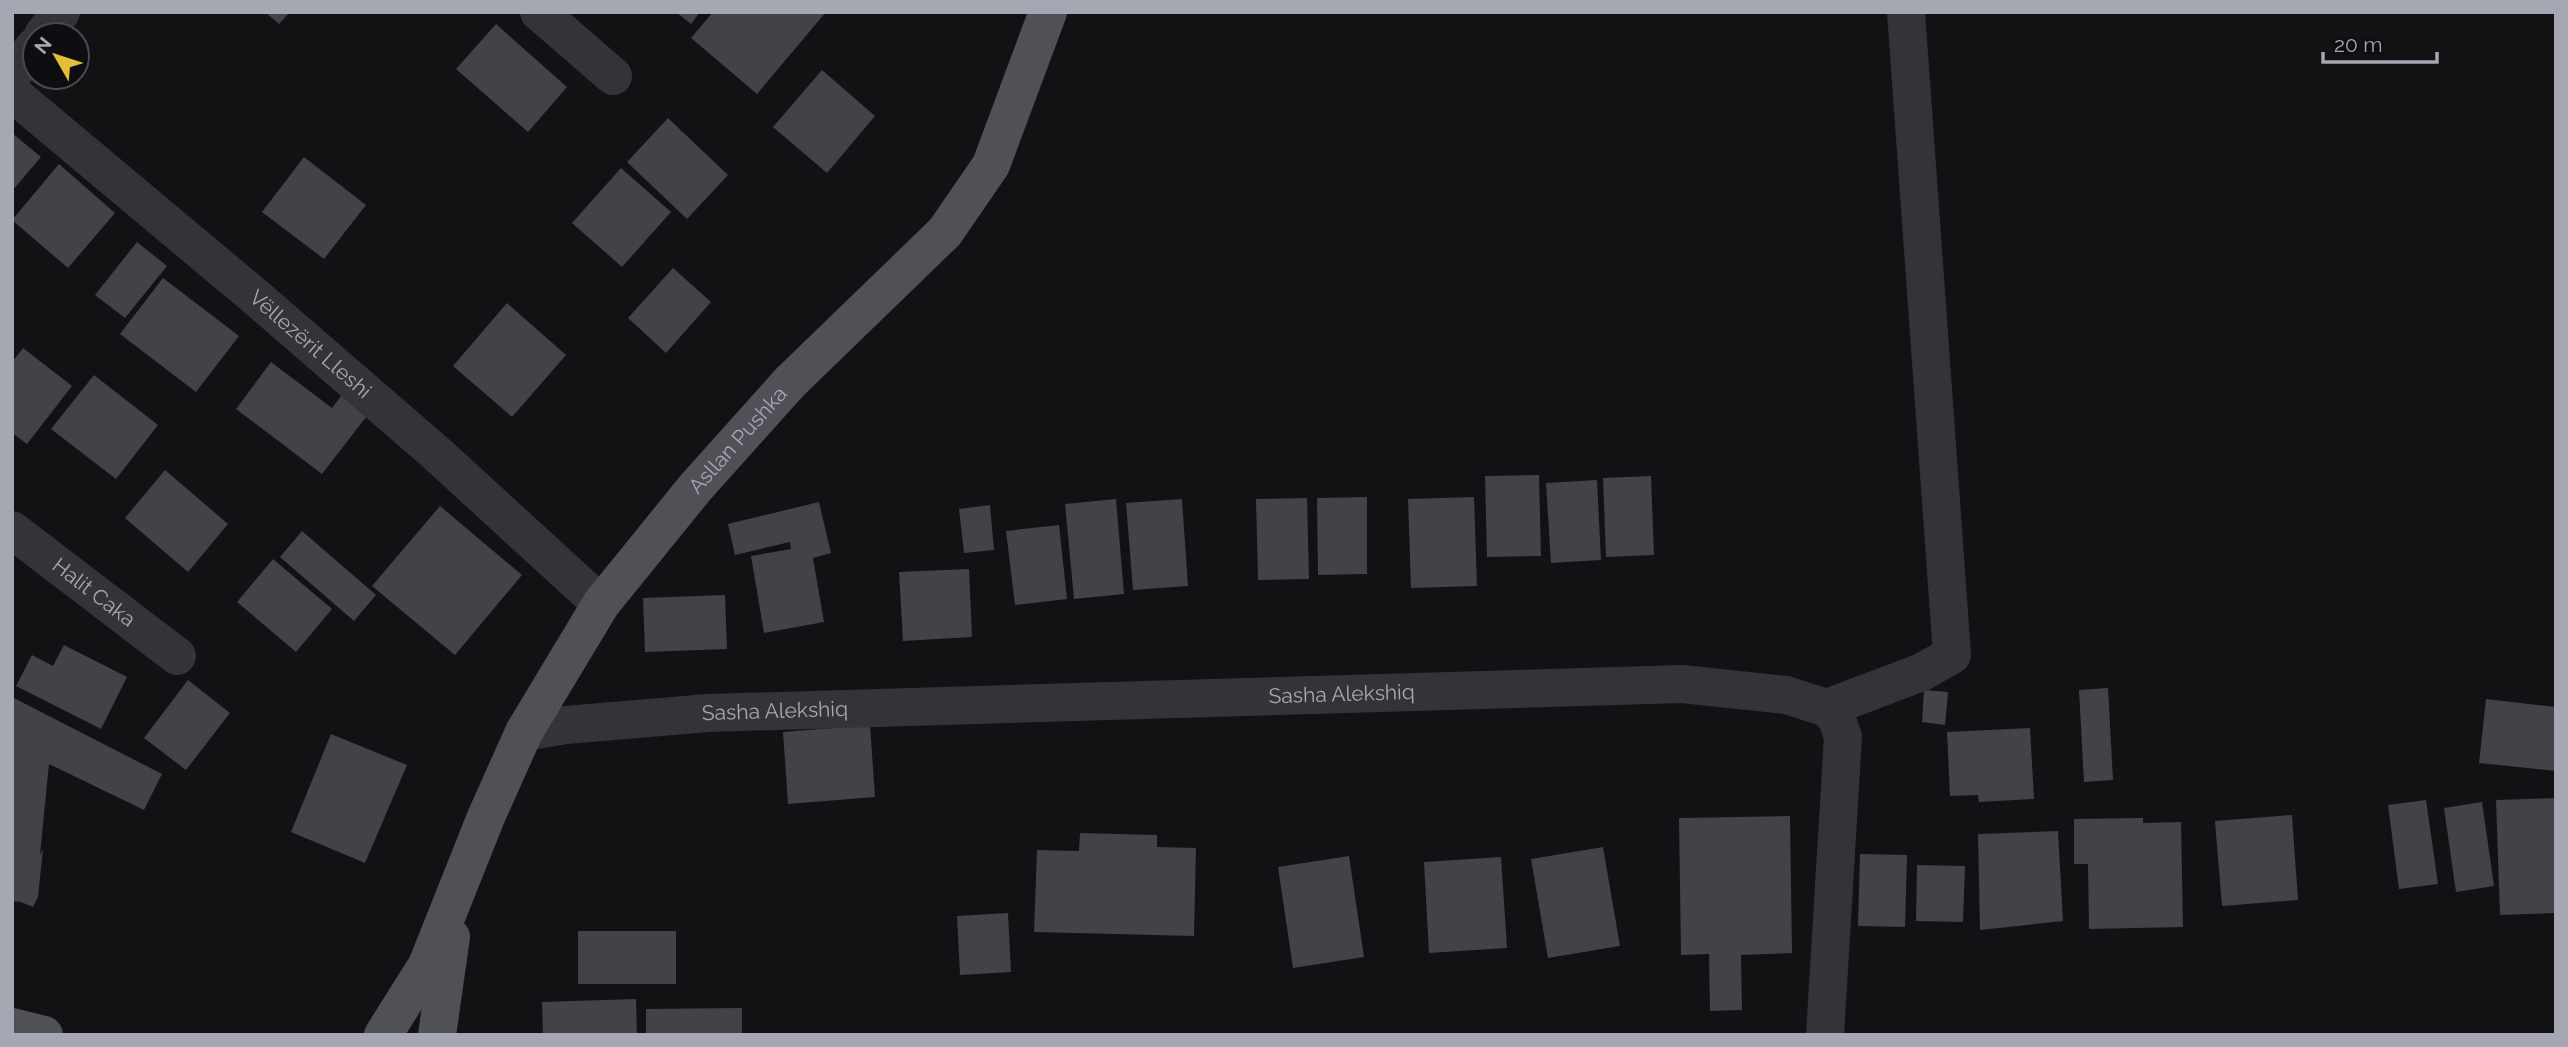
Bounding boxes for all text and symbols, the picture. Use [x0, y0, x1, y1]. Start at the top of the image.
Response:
north arrow [21, 21, 91, 91]
scale bar [2323, 21, 2437, 65]
text: 20 m [2334, 32, 2382, 57]
text: N [30, 33, 56, 58]
street label: Vëllezërit Lleshi [245, 284, 377, 403]
street label: Asllan Pushka [683, 381, 792, 499]
street label: Halit Caka [48, 552, 141, 632]
street label: Sasha Alekshiq [1268, 679, 1415, 708]
street label: Sasha Alekshiq [701, 696, 848, 725]

